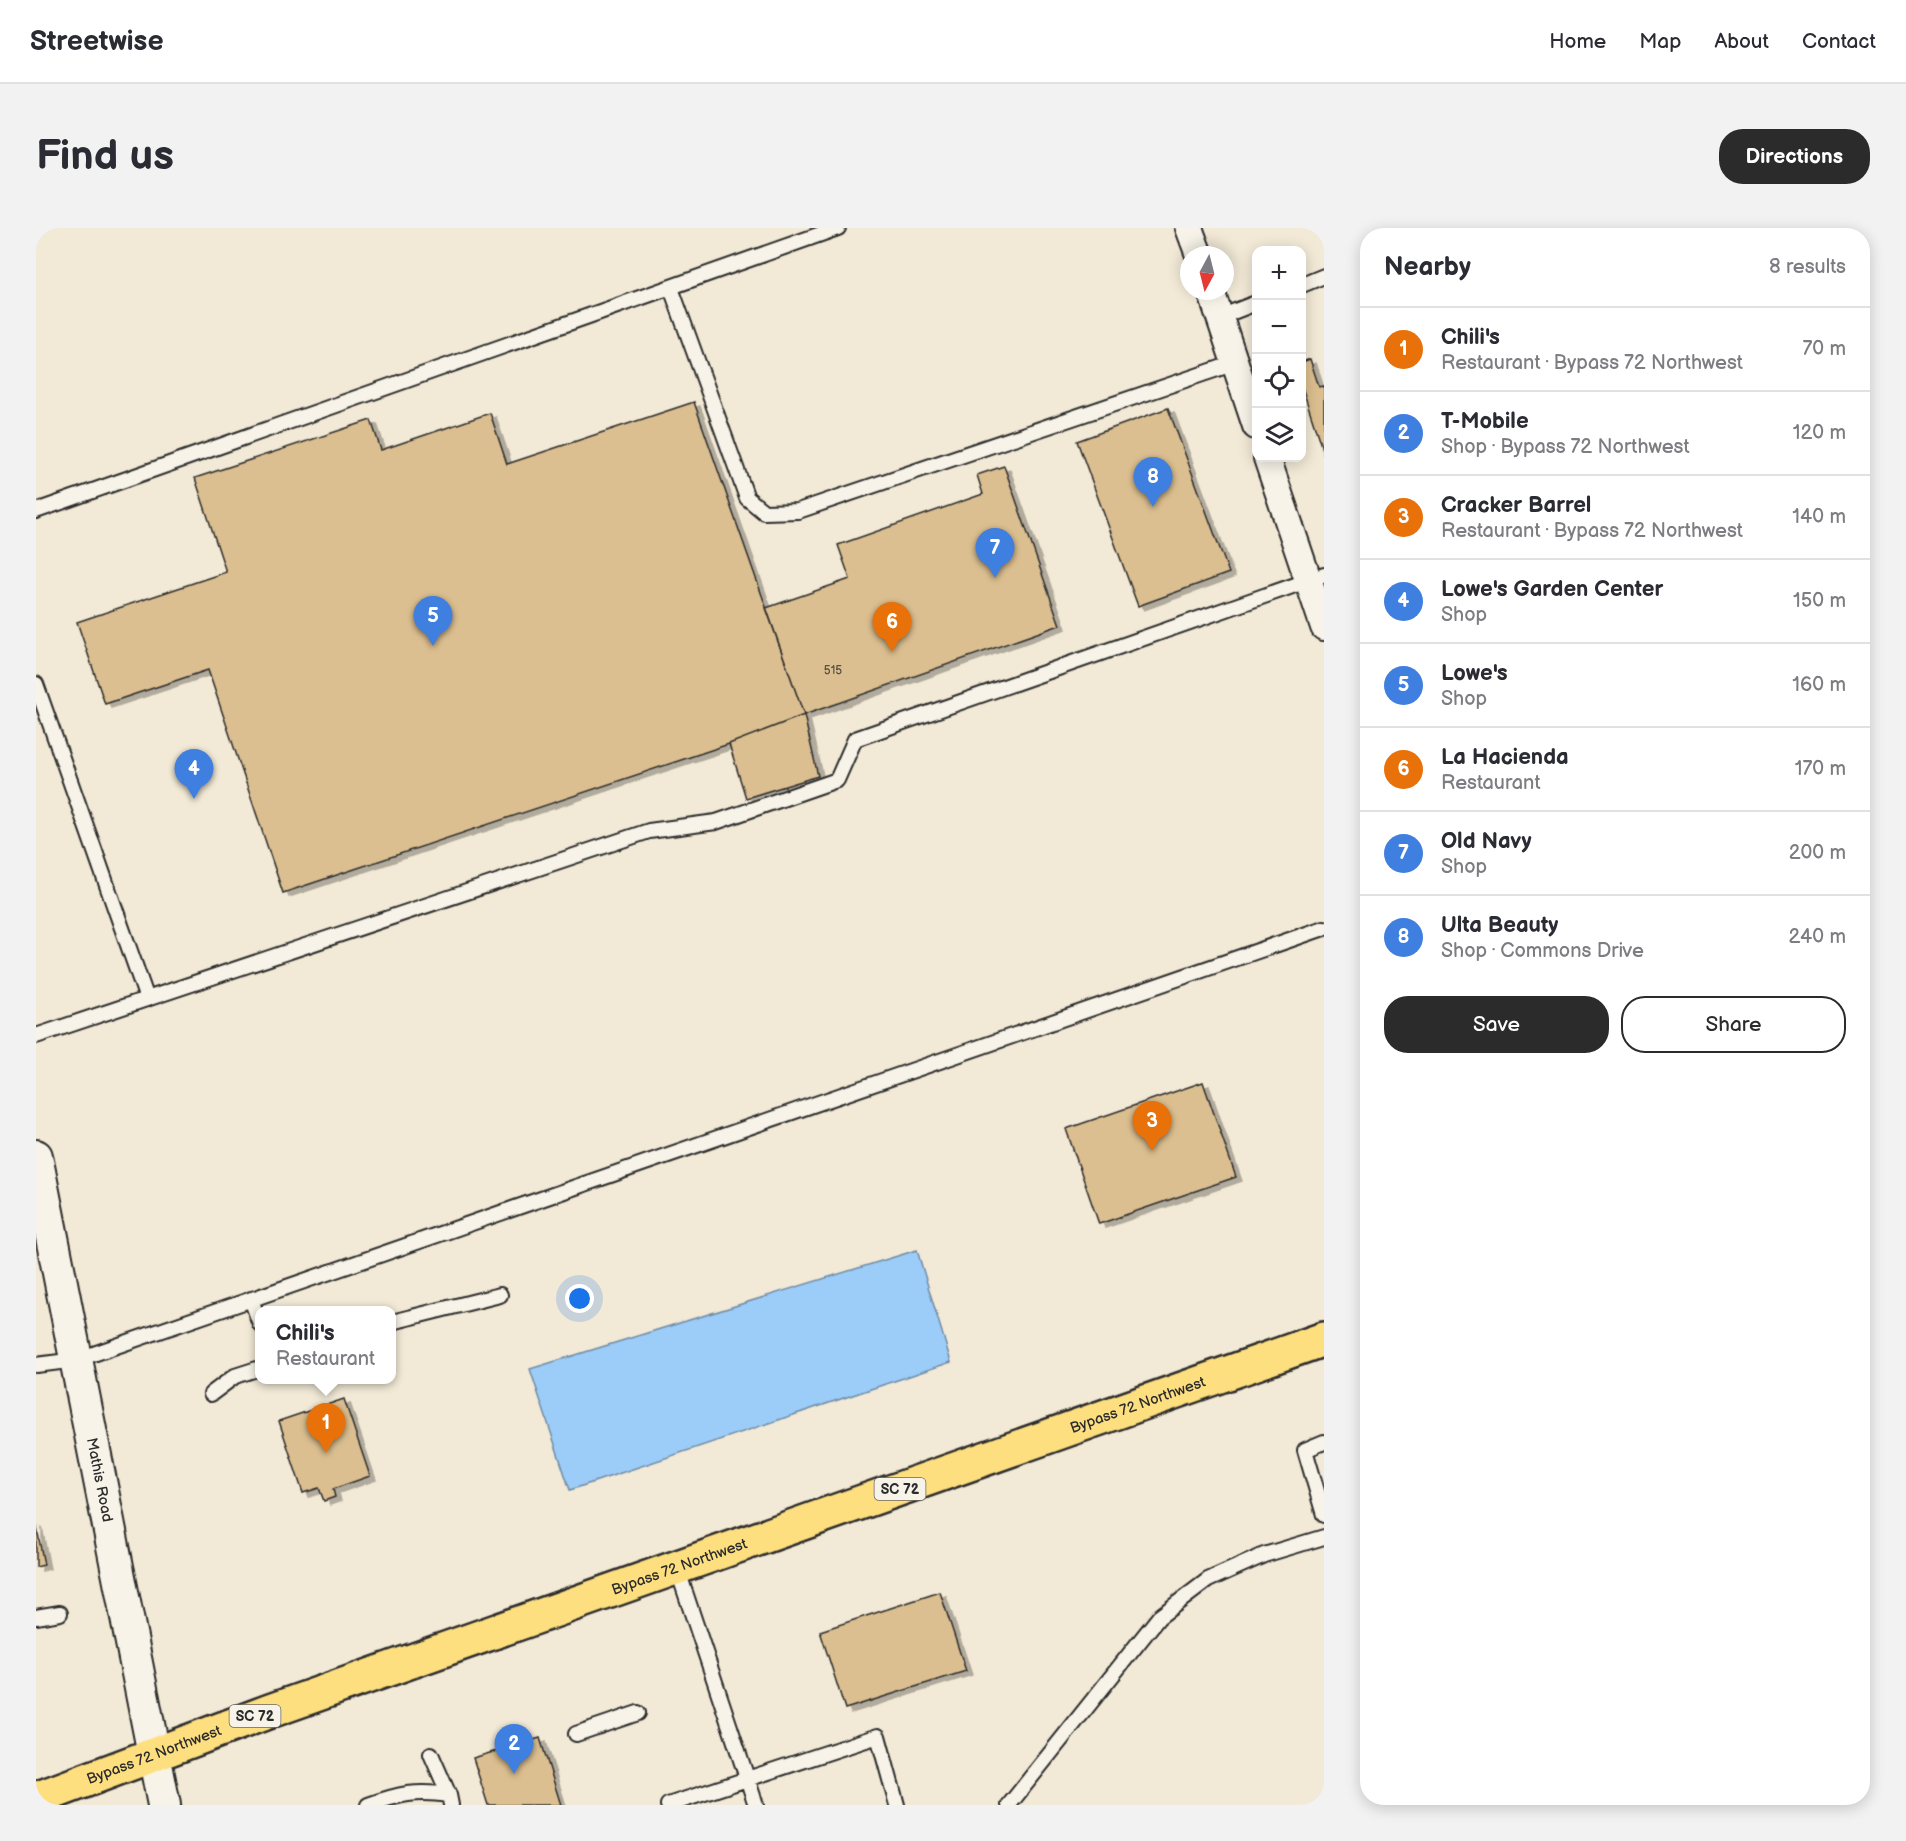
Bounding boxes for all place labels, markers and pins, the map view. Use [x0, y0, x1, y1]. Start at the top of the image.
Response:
pin: 8 [1134, 458, 1172, 507]
pin: 7 [976, 528, 1014, 578]
pin: 5 [414, 596, 452, 646]
pin: 6 [872, 602, 912, 652]
pin: 4 [174, 750, 214, 799]
pin: 3 [1132, 1102, 1172, 1151]
pin: 1 [306, 1404, 346, 1453]
pin: 2 [494, 1724, 534, 1774]

